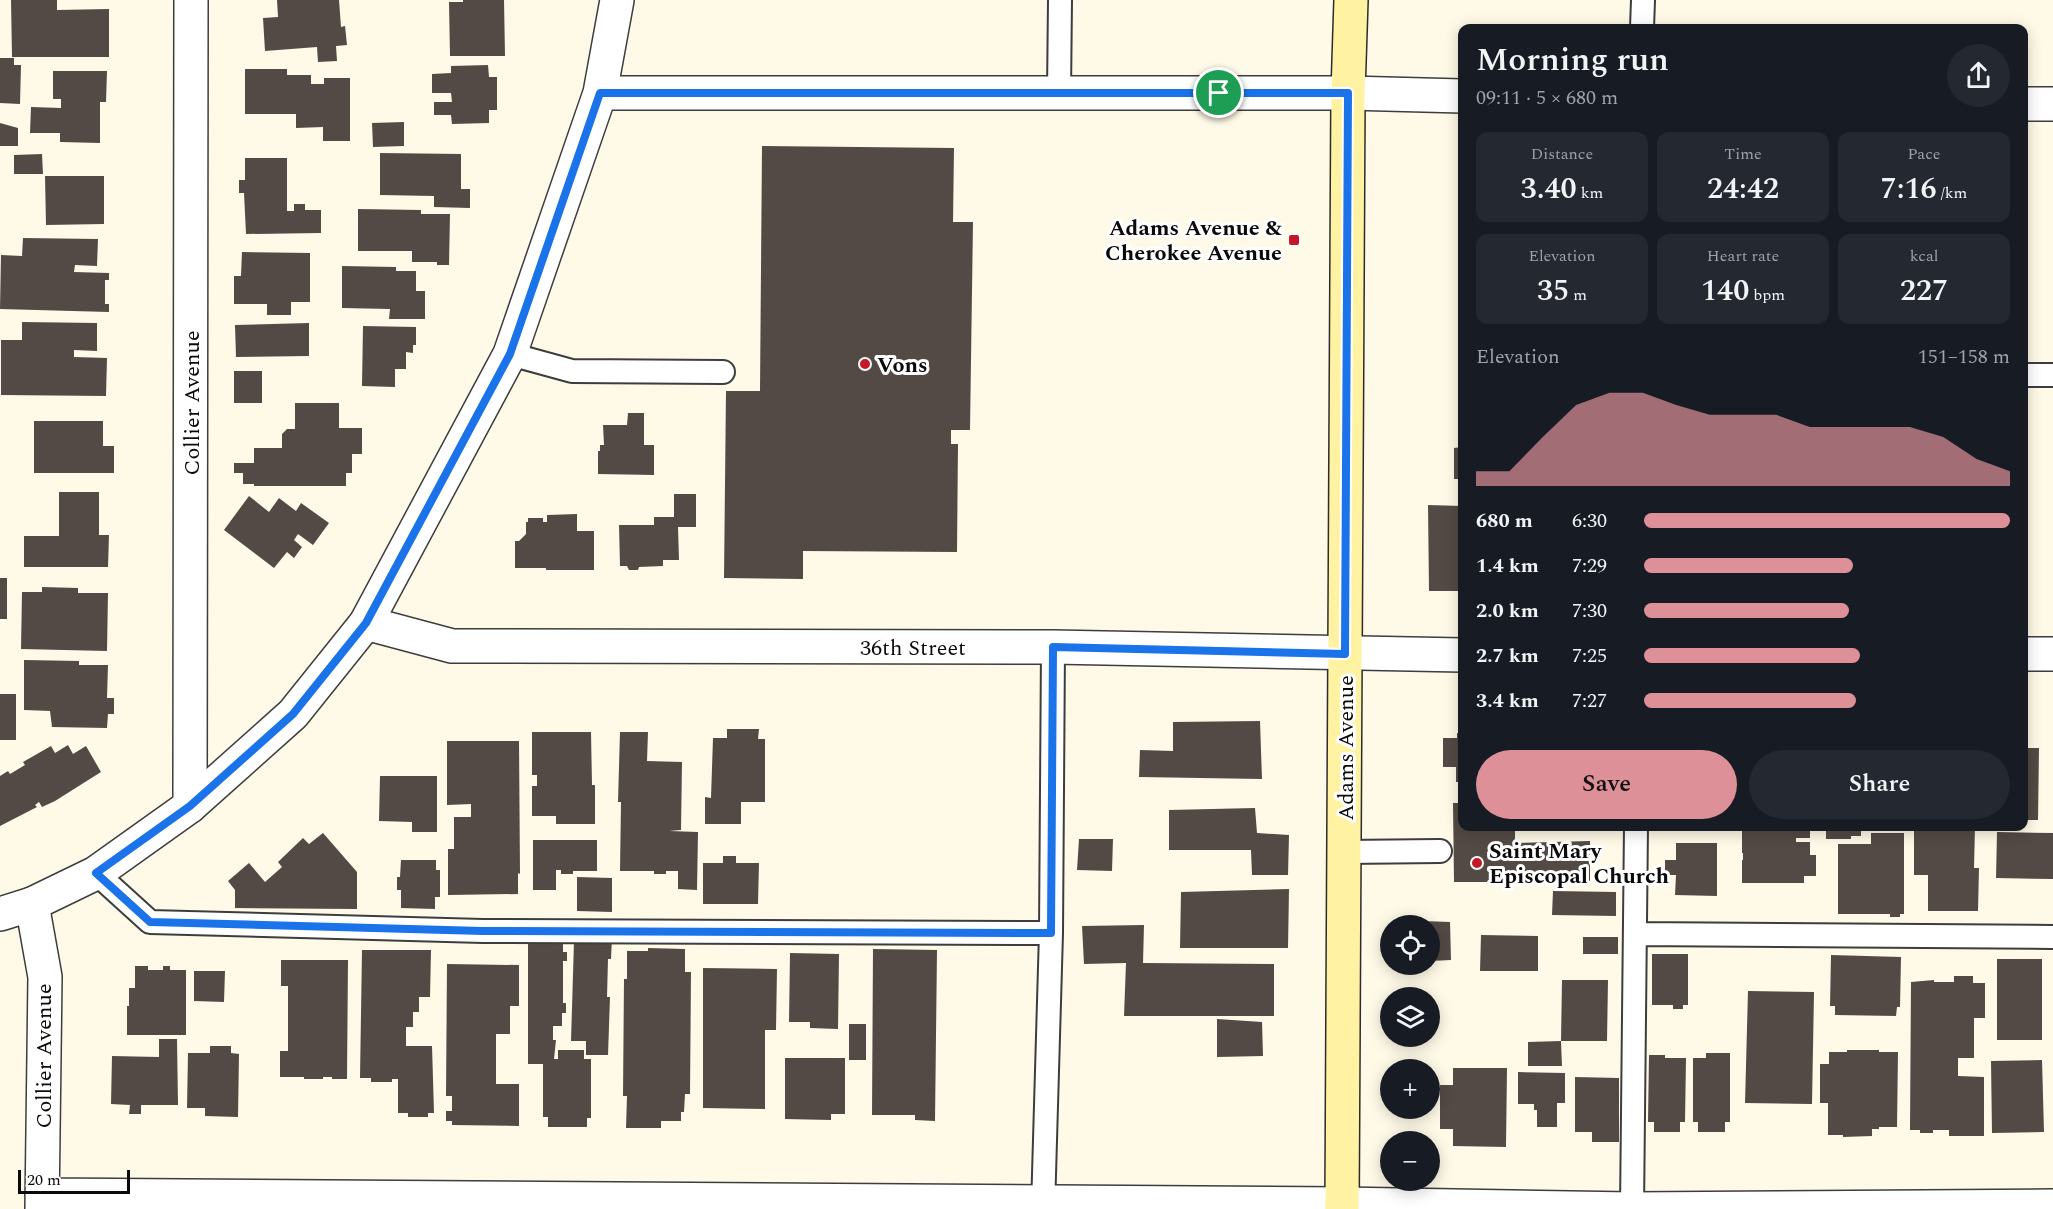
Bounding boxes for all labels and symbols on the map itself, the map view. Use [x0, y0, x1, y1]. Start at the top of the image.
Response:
pin [1193, 67, 1244, 118]
place label: Adams Avenue & Cherokee Avenue [1105, 212, 1282, 270]
marker: Adams Avenue & Cherokee Avenue [1287, 233, 1301, 247]
street label: Collier Avenue [176, 330, 209, 476]
place label: Vons [877, 349, 928, 382]
marker: Vons [858, 357, 872, 371]
street label: 36th Street [860, 632, 966, 665]
street label: Adams Avenue [1330, 675, 1363, 821]
place label: Saint Mary Episcopal Church [1489, 835, 1669, 893]
marker: Saint Mary Episcopal Church [1470, 856, 1484, 870]
street label: Collier Avenue [28, 983, 61, 1129]
scale bar [18, 1167, 130, 1194]

